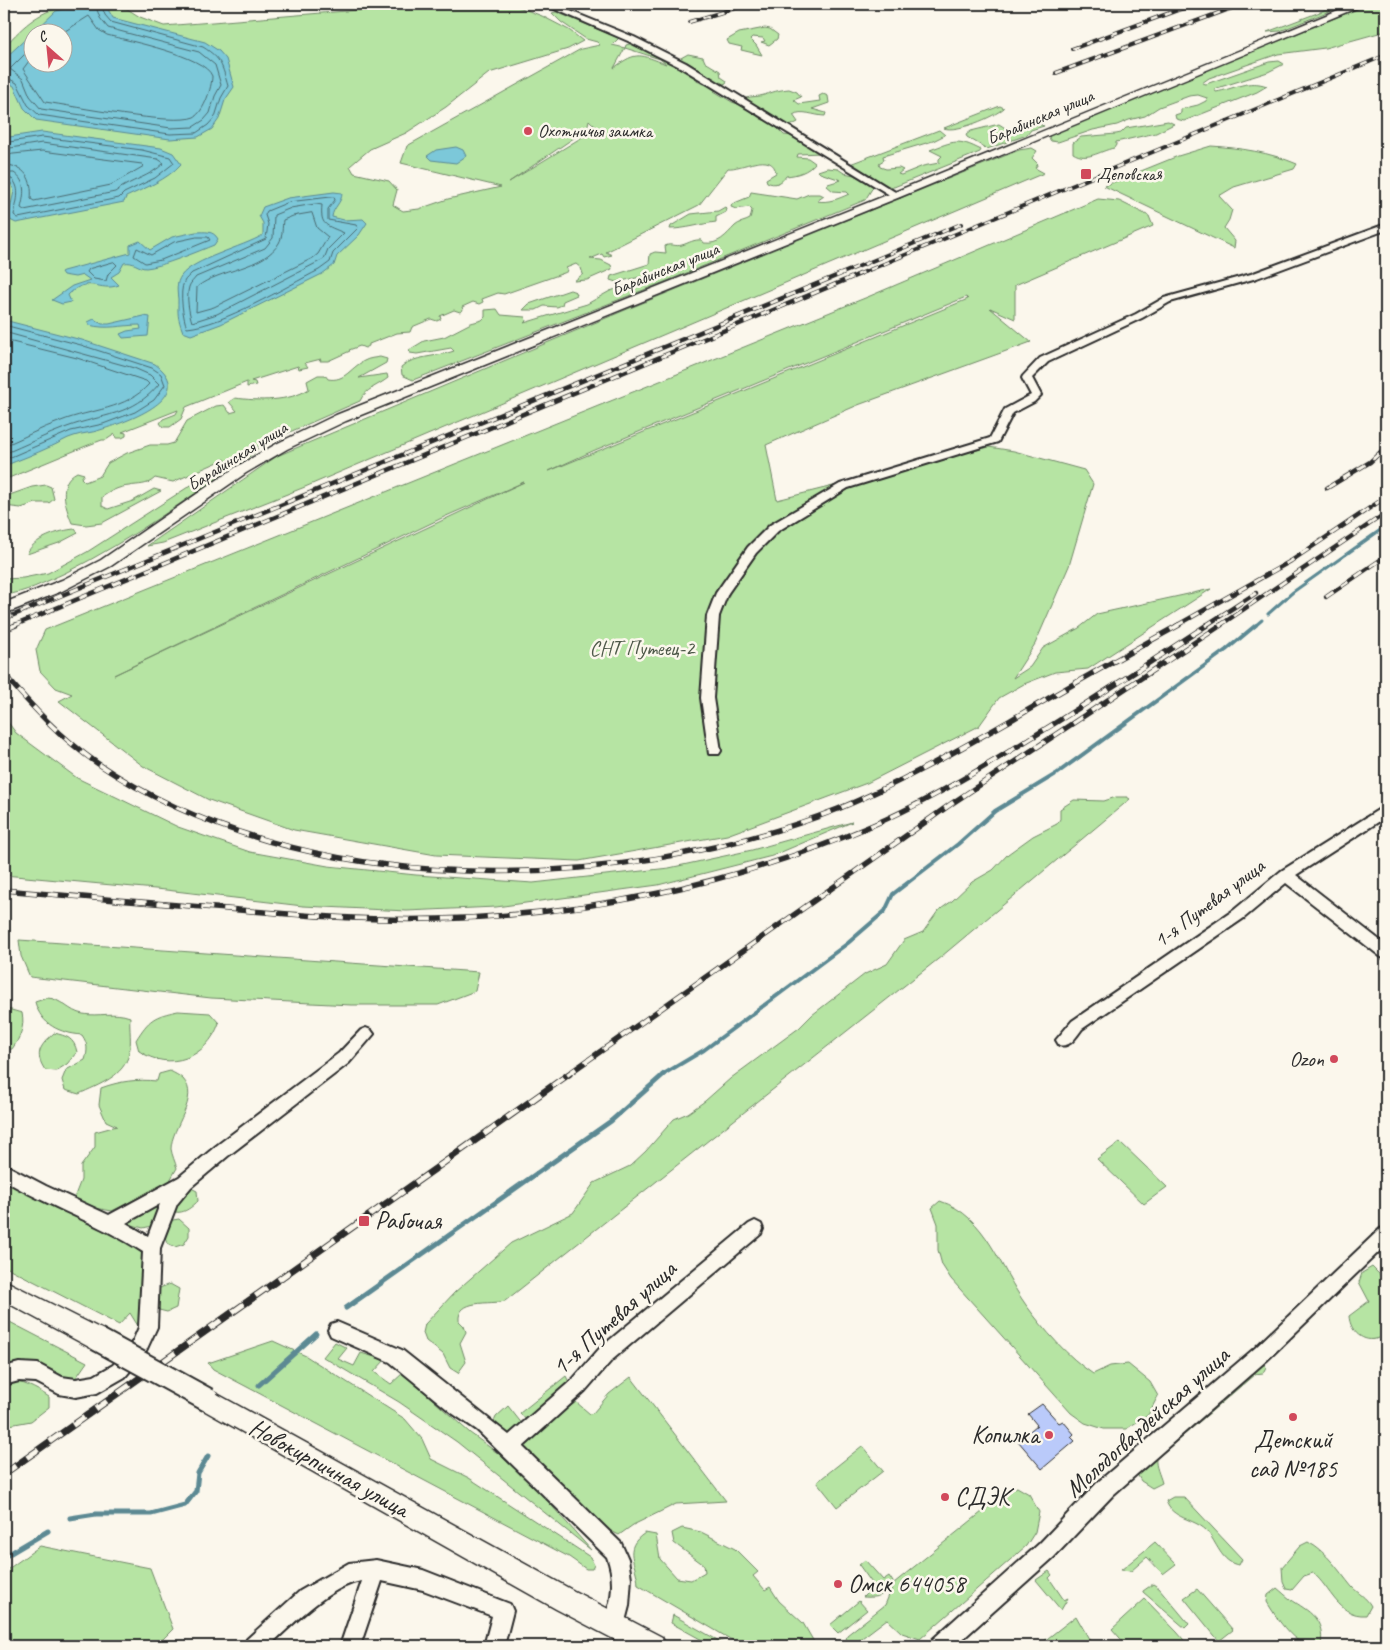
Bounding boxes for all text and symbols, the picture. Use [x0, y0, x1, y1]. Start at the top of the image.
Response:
north arrow [22, 22, 72, 72]
text: С [35, 27, 51, 46]
street label: Барабинская улица [983, 84, 1098, 149]
place label: Охотничья заимка [538, 120, 654, 142]
marker: Охотничья заимка [522, 125, 534, 137]
place label: Деповская [1097, 163, 1163, 185]
marker: Деповская [1079, 167, 1093, 181]
street label: Барабинская улица [608, 237, 724, 301]
street label: Барабинская улица [183, 416, 293, 495]
park label: СНТ Путеец-2 [589, 635, 696, 661]
street label: 1-я Путевая улица [1148, 852, 1271, 953]
place label: Ozon [1289, 1046, 1325, 1072]
marker: Ozon [1328, 1053, 1340, 1065]
place label: Рабочая [375, 1205, 442, 1237]
marker: Рабочая [357, 1214, 371, 1228]
street label: 1-я Путевая улица [545, 1252, 685, 1382]
street label: Молодогвардейская улица [1058, 1338, 1237, 1504]
street label: Новокирпичная улица [244, 1411, 417, 1526]
marker: Детский сад №185 [1287, 1411, 1299, 1423]
place label: Копилка [972, 1419, 1042, 1451]
place label: Детский сад №185 [1249, 1424, 1339, 1485]
marker: Копилка [1043, 1429, 1055, 1441]
place label: СДЭК [955, 1481, 1014, 1513]
marker: СДЭК [939, 1491, 951, 1503]
place label: Омск 644058 [848, 1568, 968, 1600]
marker: Омск 644058 [832, 1578, 844, 1590]

